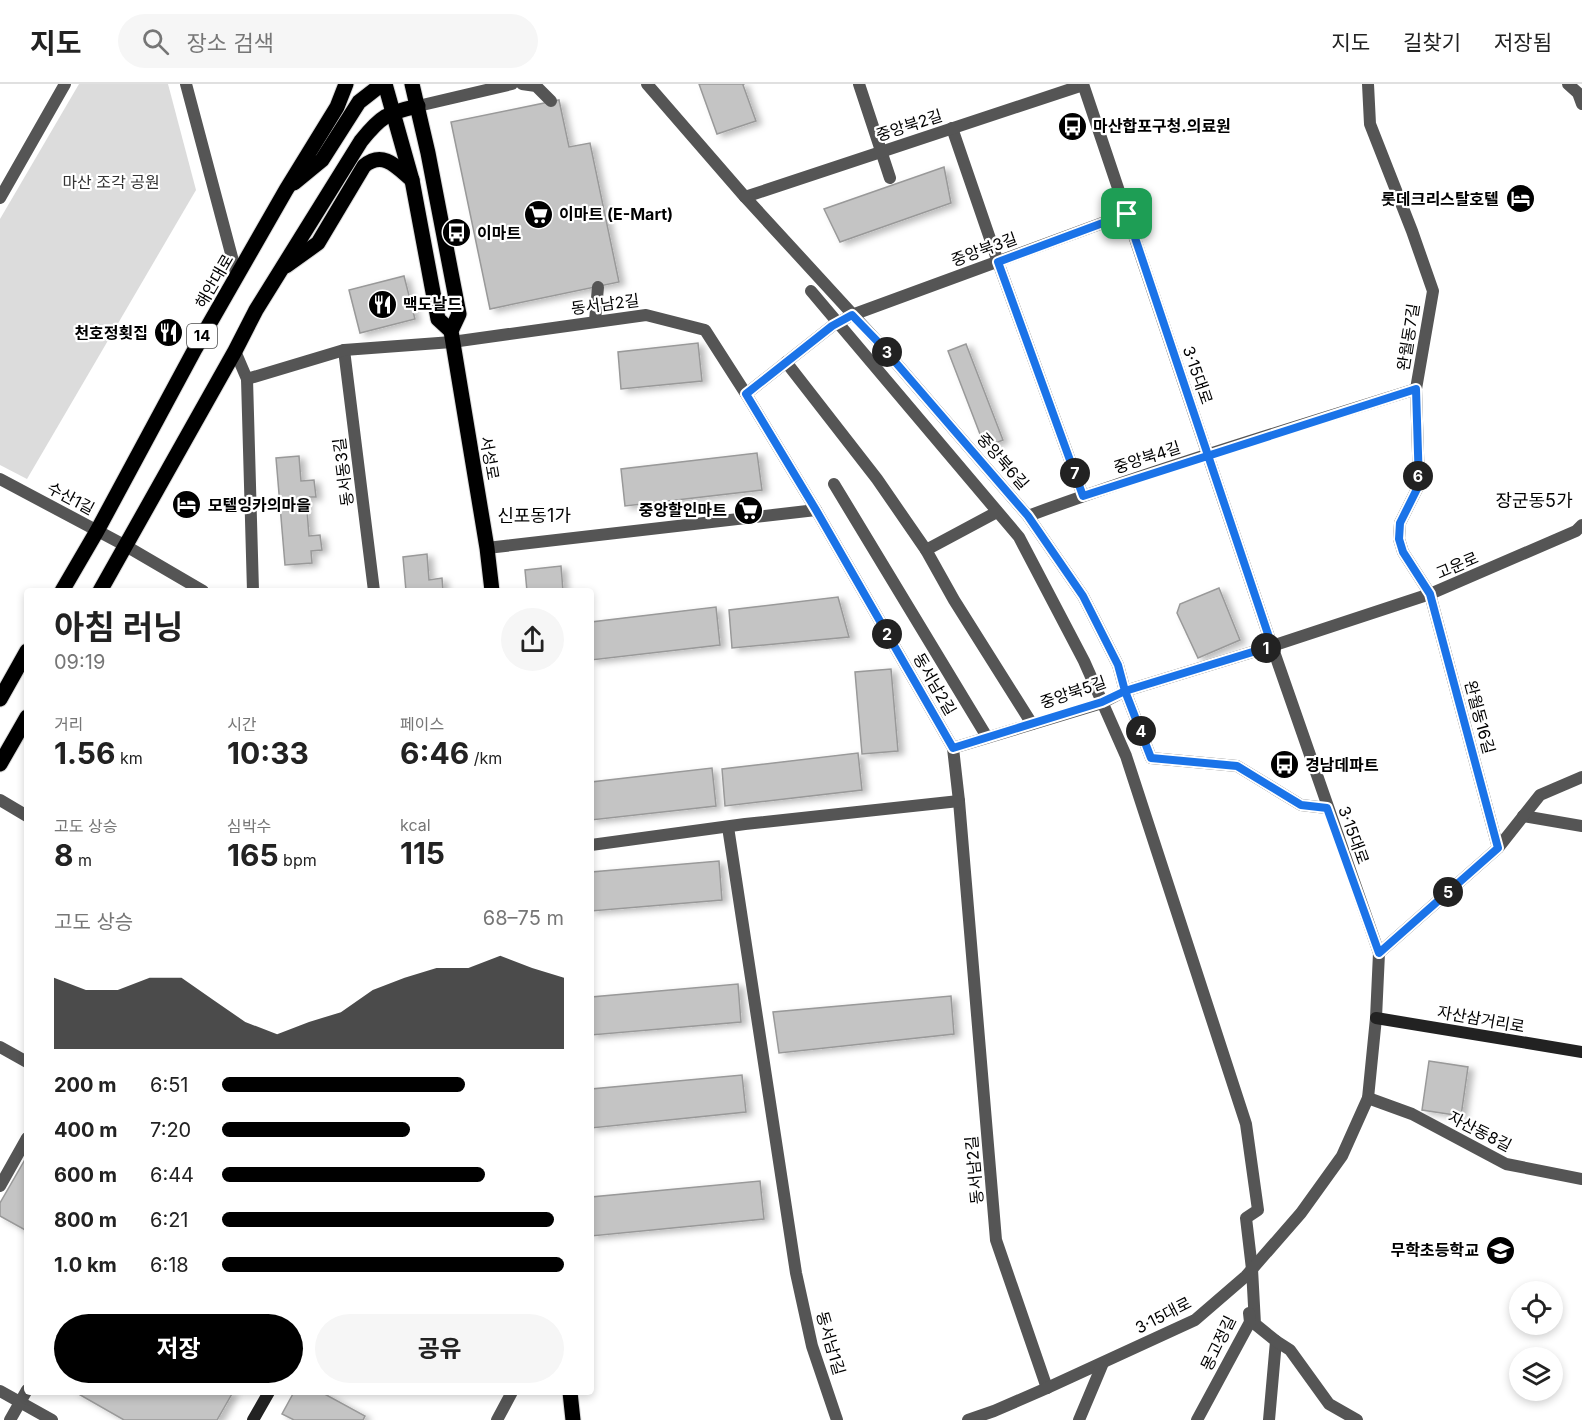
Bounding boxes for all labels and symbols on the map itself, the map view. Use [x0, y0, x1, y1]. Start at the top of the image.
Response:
street label: 중앙북2길 [873, 105, 945, 145]
bus stop icon: 마산합포구청.의료원 [1056, 110, 1088, 142]
place label: 마산합포구청.의료원 [1093, 116, 1231, 136]
park label: 마산 조각 공원 [62, 172, 160, 192]
hotel icon: 롯데크리스탈호텔 [1504, 183, 1536, 215]
pin [1101, 188, 1152, 239]
place label: 롯데크리스탈호텔 [1381, 189, 1499, 209]
supermarket icon: 이마트 (E-Mart) [522, 198, 554, 230]
place label: 이마트 (E-Mart) [559, 204, 673, 224]
bus stop icon: 이마트 [440, 217, 472, 249]
place label: 이마트 [477, 223, 521, 243]
street label: 중앙북3길 [948, 228, 1020, 270]
street label: 해안대로 [191, 250, 238, 312]
restaurant icon: 맥도날드 [366, 288, 398, 320]
street label: 동서남2길 [570, 290, 640, 318]
place label: 맥도날드 [403, 294, 462, 314]
street label: 완월동7길 [1393, 302, 1423, 372]
restaurant icon: 천호정횟집 [153, 317, 185, 349]
place label: 천호정횟집 [74, 323, 148, 343]
road number: 14 [187, 324, 217, 348]
pin: 3 [872, 337, 902, 367]
street label: 3·15대로 [1179, 343, 1217, 407]
street label: 중앙북6길 [973, 428, 1033, 494]
street label: 서성로 [476, 435, 504, 482]
street label: 동서동3길 [329, 437, 357, 507]
street label: 중앙북4길 [1111, 437, 1183, 477]
pin: 7 [1060, 458, 1090, 488]
pin: 6 [1403, 461, 1433, 491]
street label: 수산1길 [44, 477, 98, 519]
hotel icon: 모텔잉카의마을 [171, 489, 203, 521]
district label: 장군동5가 [1495, 490, 1573, 511]
supermarket icon: 중앙할인마트 [732, 494, 764, 526]
place label: 모텔잉카의마을 [208, 495, 311, 515]
place label: 중앙할인마트 [639, 500, 727, 520]
district label: 신포동1가 [497, 505, 571, 526]
street label: 고운로 [1433, 547, 1481, 583]
pin: 2 [872, 619, 902, 649]
pin: 1 [1251, 633, 1281, 663]
street label: 동서남2길 [909, 649, 961, 719]
street label: 중앙북5길 [1037, 671, 1109, 713]
street label: 완월동16길 [1461, 678, 1499, 756]
pin: 4 [1126, 716, 1156, 746]
bus stop icon: 경남데파트 [1268, 749, 1300, 781]
place label: 경남데파트 [1305, 755, 1379, 775]
street label: 3·15대로 [1334, 803, 1374, 867]
pin: 5 [1433, 877, 1463, 907]
street label: 자산삼거리로 [1436, 1001, 1526, 1037]
street label: 자산동8길 [1445, 1106, 1515, 1156]
street label: 동서남2길 [961, 1135, 987, 1205]
school or university icon: 무학초등학교 [1484, 1234, 1516, 1266]
place label: 무학초등학교 [1391, 1240, 1479, 1260]
street label: 3·15대로 [1132, 1292, 1195, 1338]
street label: 동서남1길 [812, 1309, 850, 1377]
street label: 몽고정길 [1196, 1312, 1240, 1374]

